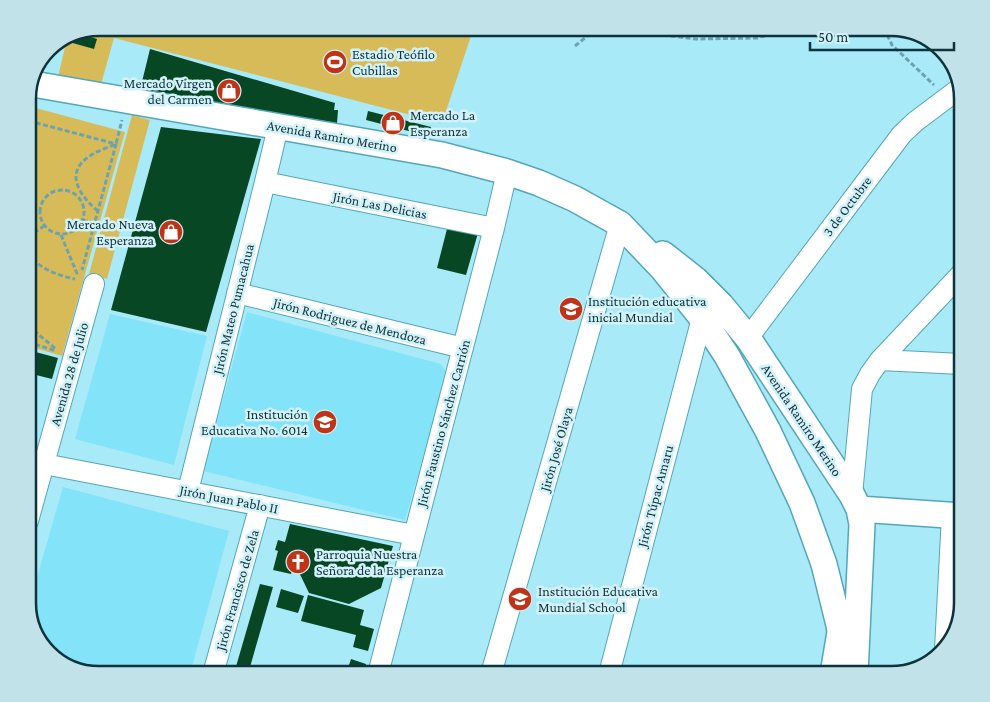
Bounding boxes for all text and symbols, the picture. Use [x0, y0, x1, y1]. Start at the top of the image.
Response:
scale bar [810, 20, 954, 52]
text: 50 m [818, 29, 848, 45]
place label: Estadio Teófilo Cubillas [352, 46, 435, 78]
sports icon: Estadio Teófilo Cubillas [322, 49, 348, 75]
place label: Mercado Virgen del Carmen [124, 75, 212, 107]
shop icon: Mercado Virgen del Carmen [216, 78, 242, 104]
place label: Mercado La Esperanza [410, 107, 476, 139]
shop icon: Mercado La Esperanza [380, 110, 406, 136]
street label: Avenida Ramiro Merino [266, 117, 398, 155]
street label: 3 de Octubre [819, 173, 875, 239]
street label: Jirón Las Delicias [330, 188, 428, 222]
place label: Mercado Nueva Esperanza [67, 216, 155, 248]
shop icon: Mercado Nueva Esperanza [158, 219, 184, 245]
street label: Jirón Mateo Pumacahua [209, 242, 257, 378]
place label: Institución educativa inicial Mundial [588, 293, 707, 325]
street label: Jirón Rodriguez de Mendoza [270, 294, 429, 348]
school or university icon: Institución educativa inicial Mundial [558, 296, 584, 322]
street label: Avenida 28 de Julio [47, 320, 91, 427]
street label: Jirón Faustino Sánchez Carrión [412, 337, 473, 510]
street label: Avenida Ramiro Merino [758, 361, 846, 479]
street label: Jirón José Olaya [536, 404, 576, 495]
place label: Institución Educativa No. 6014 [201, 406, 308, 438]
school or university icon: Institución Educativa No. 6014 [312, 409, 338, 435]
street label: Jirón Túpac Amaru [633, 443, 676, 551]
street label: Jirón Juan Pablo II [176, 481, 280, 516]
street label: Jirón Francisco de Zela [211, 527, 262, 654]
place label: Parroquia Nuestra Señora de la Esperanza [316, 546, 444, 578]
church icon: Parroquia Nuestra Señora de la Esperanza [285, 549, 311, 575]
place label: Institución Educativa Mundial School [538, 583, 659, 615]
school or university icon: Institución Educativa Mundial School [507, 586, 533, 612]

